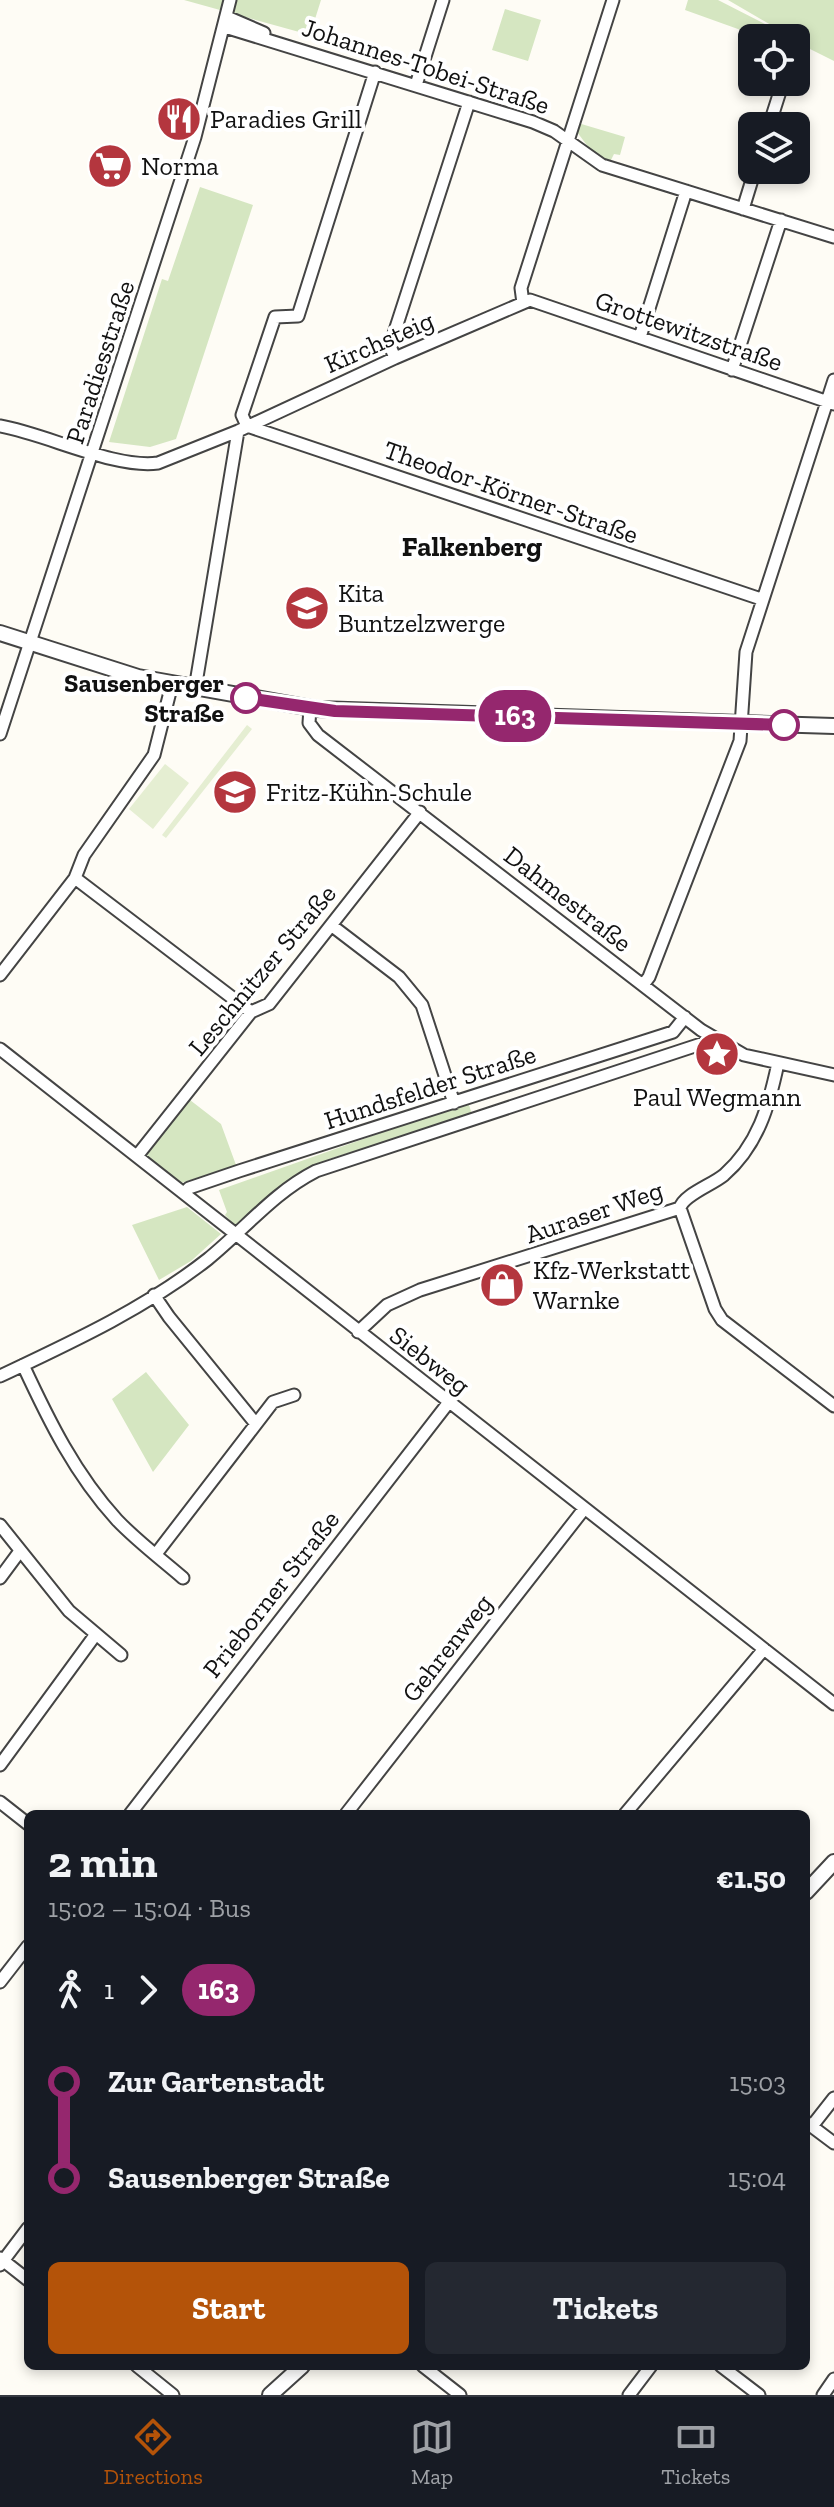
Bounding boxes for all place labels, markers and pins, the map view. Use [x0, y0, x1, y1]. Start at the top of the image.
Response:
restaurant icon: Paradies Grill [155, 95, 203, 143]
place label: Paradies Grill [210, 103, 362, 135]
supermarket icon: Norma [86, 142, 134, 190]
place label: Norma [141, 150, 219, 182]
place label: Kita Buntzelzwerge [338, 577, 505, 639]
school or university icon: Kita Buntzelzwerge [283, 584, 331, 632]
place label: Sausenberger Straße [64, 667, 224, 729]
marker: Sausenberger Straße [231, 683, 261, 713]
unlabelled marker [769, 710, 799, 740]
school or university icon: Fritz-Kühn-Schule [211, 768, 259, 816]
place label: Fritz-Kühn-Schule [266, 776, 472, 808]
place icon: Paul Wegmann [693, 1030, 741, 1078]
place label: Paul Wegmann [633, 1081, 801, 1113]
place label: Kfz-Werkstatt Warnke [533, 1254, 690, 1316]
shop icon: Kfz-Werkstatt Warnke [478, 1261, 526, 1309]

